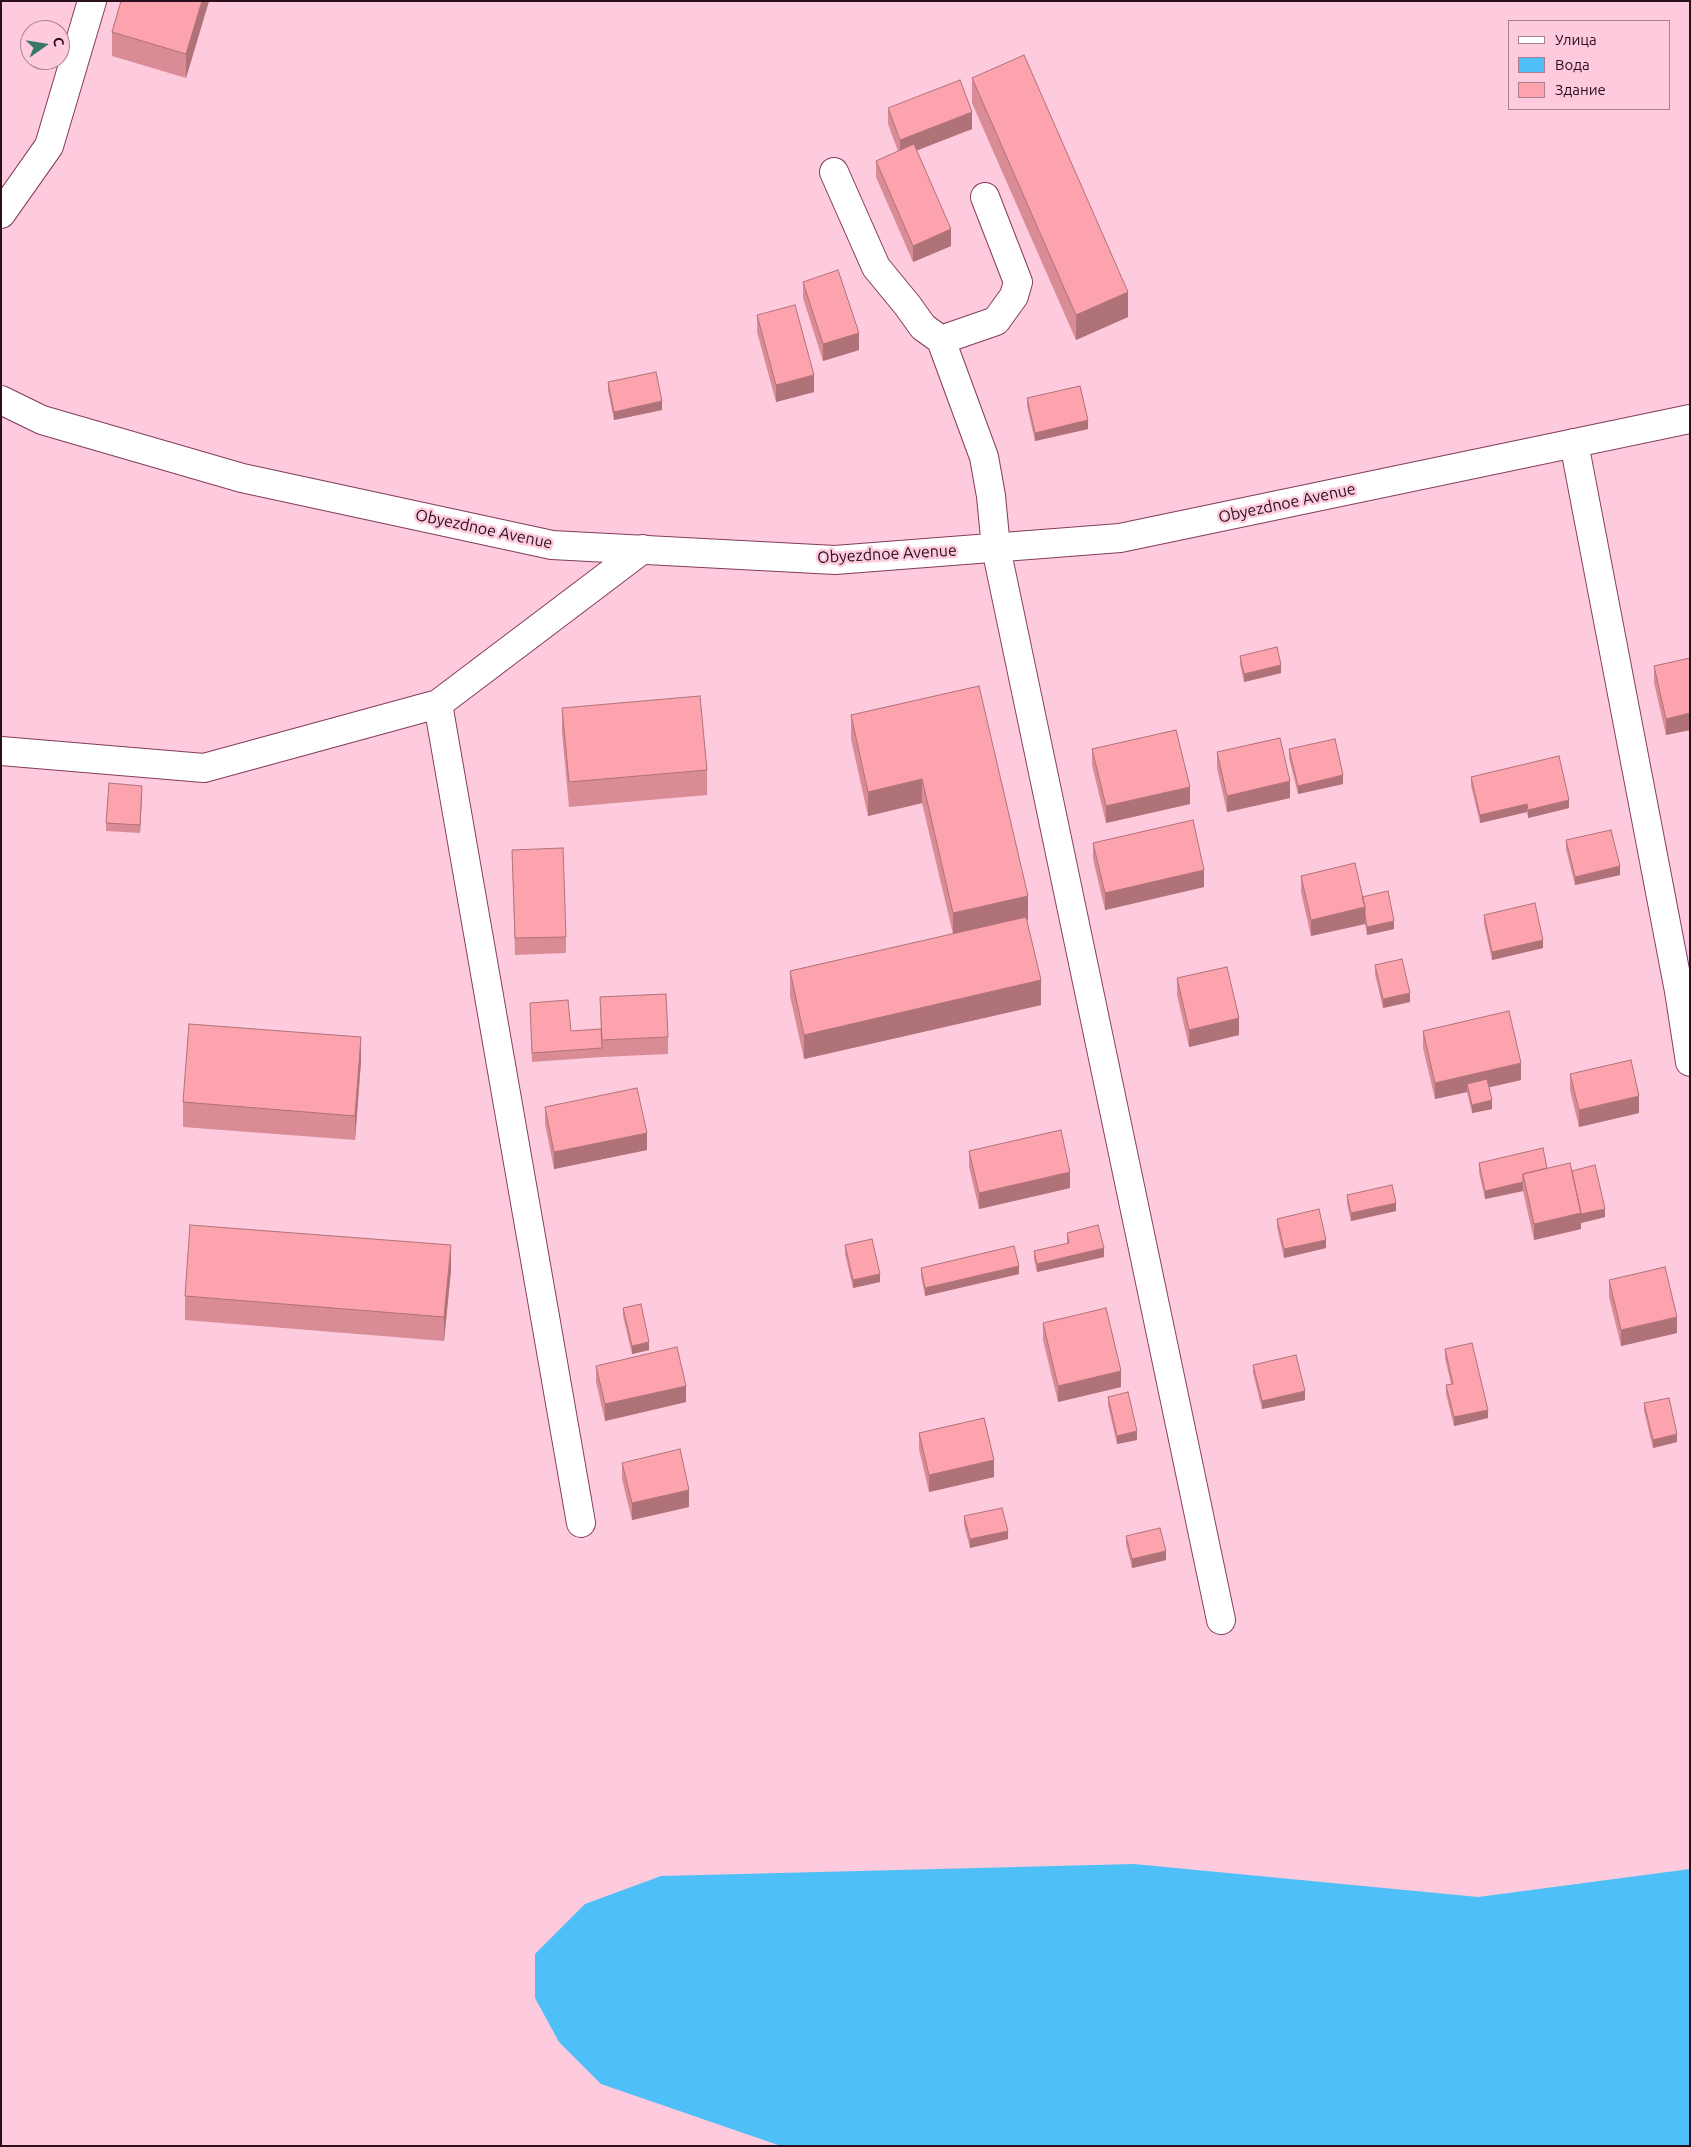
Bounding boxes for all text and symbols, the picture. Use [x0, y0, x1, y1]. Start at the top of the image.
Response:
north arrow [20, 20, 70, 70]
legend [1508, 20, 1671, 110]
text: Улица [1555, 31, 1597, 48]
text: С [50, 36, 67, 48]
text: Вода [1555, 56, 1590, 73]
text: Здание [1555, 81, 1606, 98]
street label: Obyezdnoe Avenue [1217, 479, 1357, 527]
street label: Obyezdnoe Avenue [414, 505, 554, 553]
street label: Obyezdnoe Avenue [817, 541, 957, 567]

